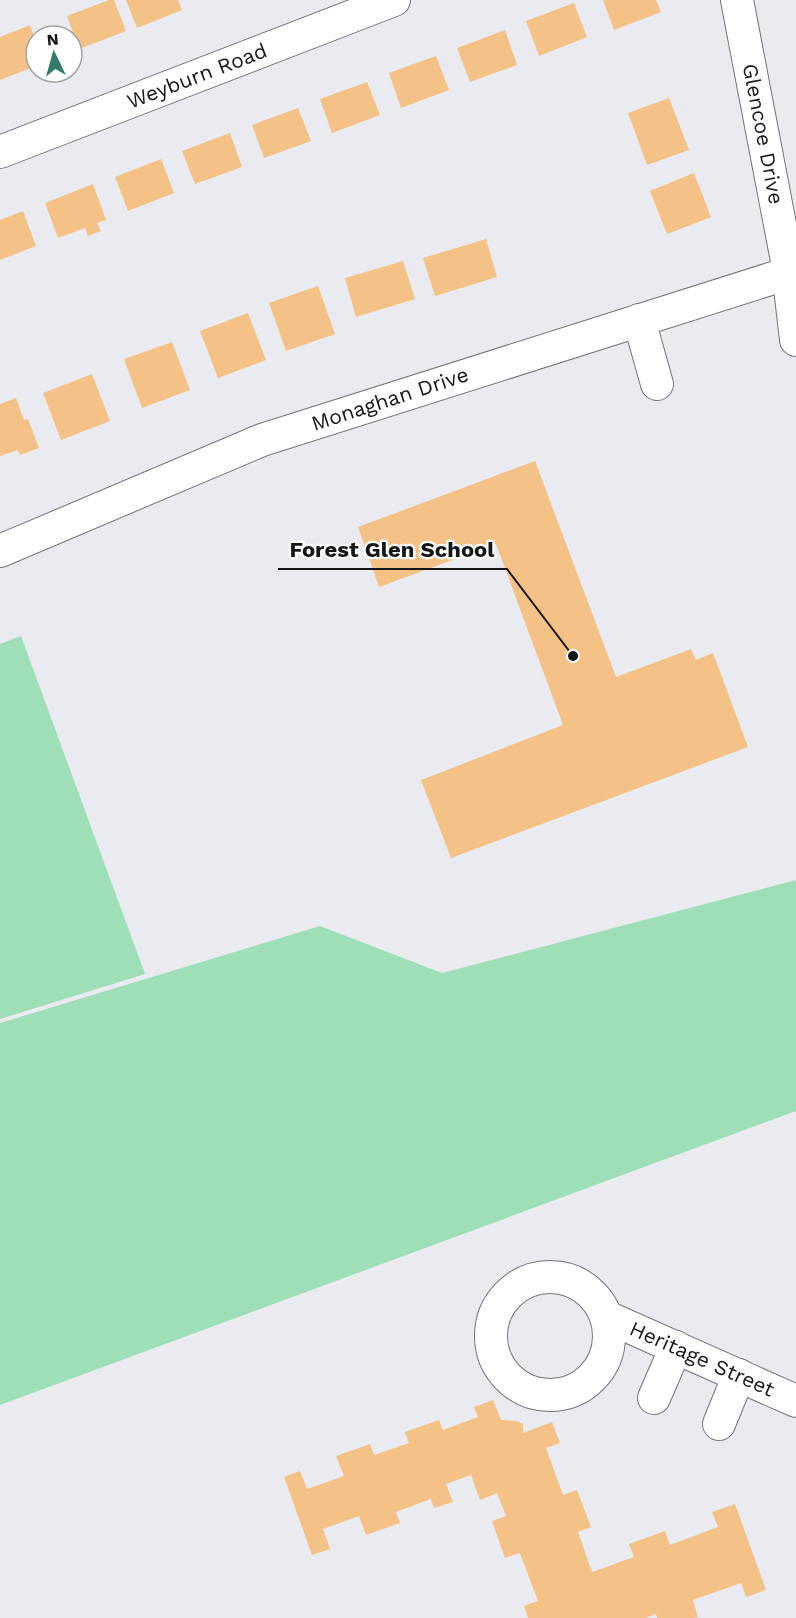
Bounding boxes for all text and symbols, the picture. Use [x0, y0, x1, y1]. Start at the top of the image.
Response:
north arrow [24, 24, 84, 84]
text: N [46, 30, 59, 50]
street label: Weyburn Road [123, 37, 270, 114]
street label: Glencoe Drive [738, 62, 789, 206]
street label: Monaghan Drive [308, 361, 472, 436]
callout: Forest Glen School [278, 529, 507, 569]
text: Forest Glen School [290, 537, 495, 562]
street label: Heritage Street [626, 1315, 779, 1402]

